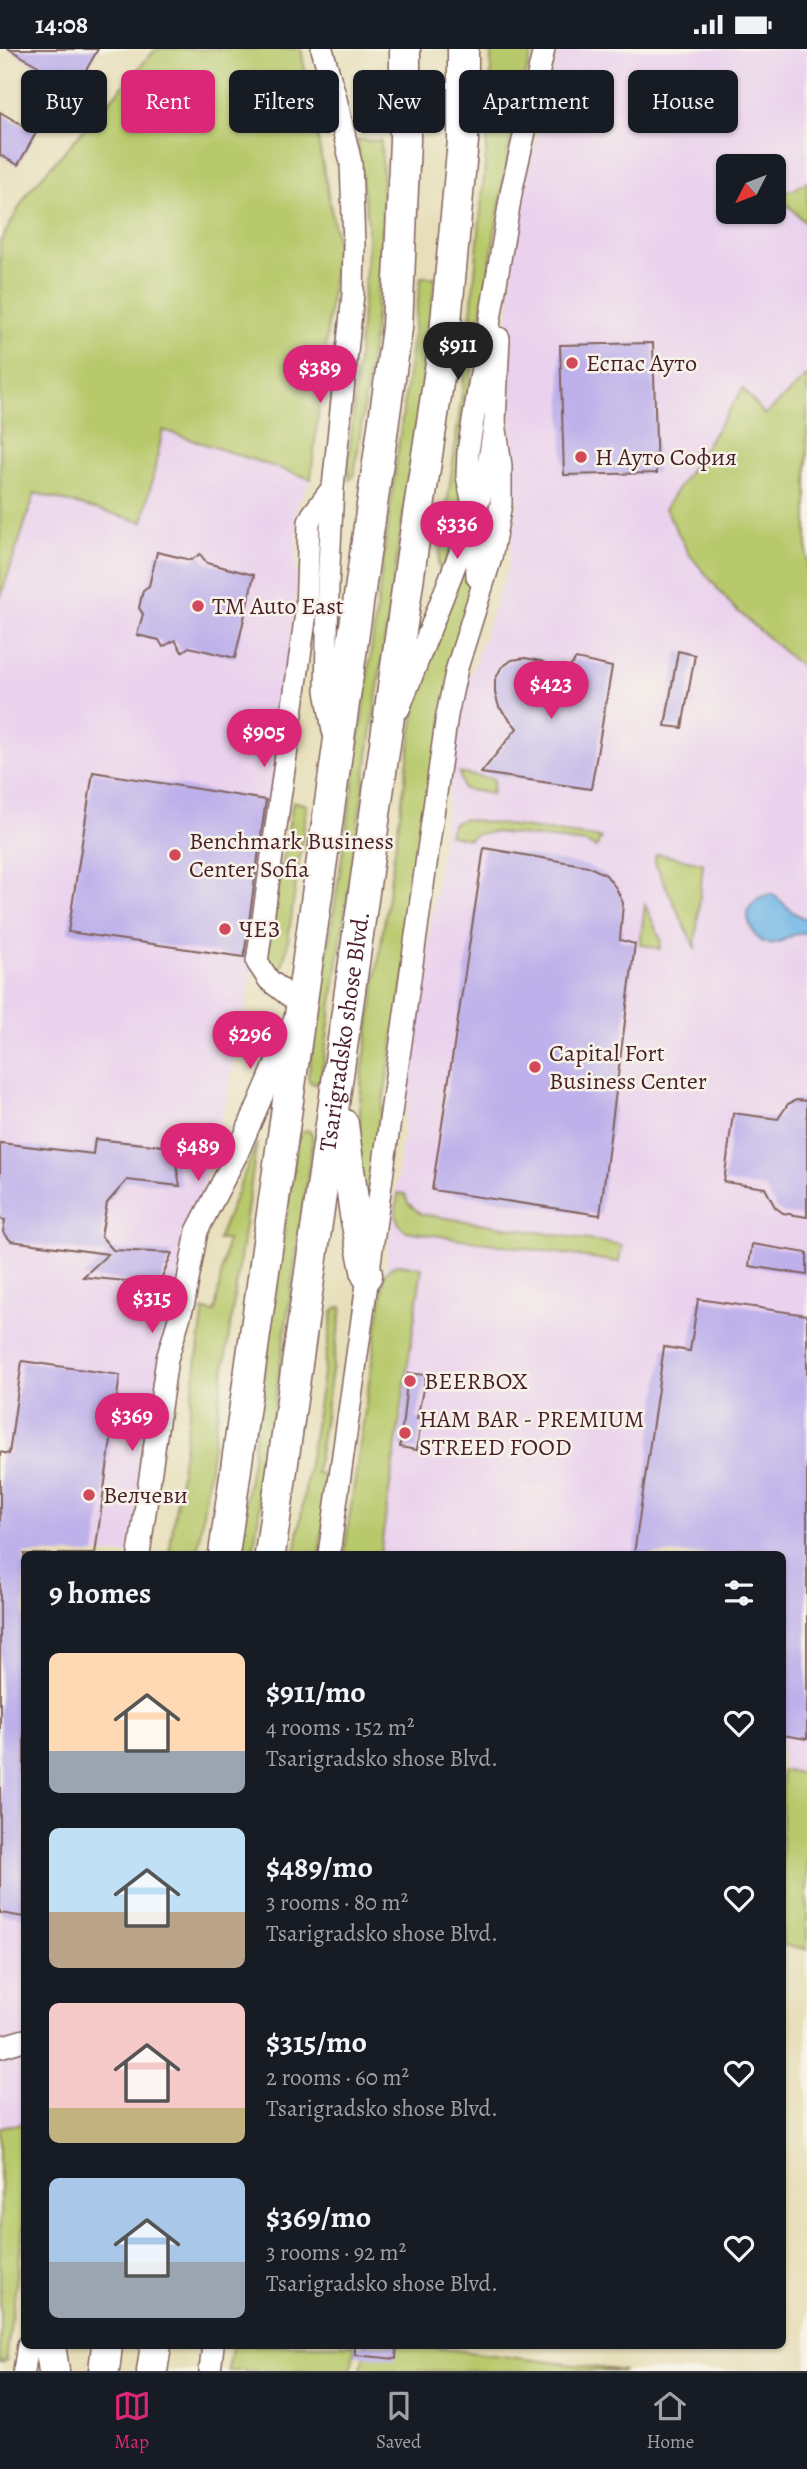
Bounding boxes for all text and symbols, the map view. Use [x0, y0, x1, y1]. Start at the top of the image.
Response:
text: 14:08 [35, 7, 88, 42]
chip: Buy [21, 70, 107, 133]
chip: Rent [121, 70, 215, 133]
chip: Filters [229, 70, 339, 133]
chip: New [353, 70, 445, 133]
chip: Apartment [459, 70, 614, 133]
chip: House [628, 70, 738, 133]
north arrow [716, 154, 786, 224]
map controls [716, 154, 786, 224]
pin: $911 [417, 323, 499, 382]
text: $911 [439, 329, 477, 360]
pin: $389 [279, 345, 361, 405]
place label: Еспас Ауто [586, 347, 697, 379]
text: $389 [299, 352, 341, 383]
marker: Еспас Ауто [564, 355, 580, 371]
place label: Н Ауто София [595, 441, 737, 473]
marker: Н Ауто София [573, 449, 589, 465]
pin: $336 [416, 501, 498, 561]
text: $336 [436, 508, 478, 539]
place label: TM Auto East [212, 590, 344, 622]
marker: TM Auto East [190, 598, 206, 614]
pin: $423 [510, 661, 592, 721]
text: $423 [530, 668, 572, 699]
pin: $905 [223, 709, 305, 769]
text: $905 [243, 716, 285, 747]
place label: Benchmark Business Center Sofia [189, 825, 394, 885]
marker: Benchmark Business Center Sofia [167, 847, 183, 863]
street label: Tsarigradsko shose Blvd. [311, 909, 377, 1153]
place label: ЧЕЗ [239, 913, 280, 945]
marker: ЧЕЗ [217, 921, 233, 937]
pin: $296 [209, 1011, 291, 1071]
text: $296 [228, 1018, 272, 1049]
place label: Capital Fort Business Center [549, 1037, 707, 1097]
marker: Capital Fort Business Center [527, 1059, 543, 1075]
pin: $489 [157, 1123, 239, 1183]
text: $489 [176, 1130, 220, 1161]
pin: $315 [111, 1275, 193, 1335]
text: $315 [133, 1282, 171, 1313]
place label: BEERBOX [424, 1365, 528, 1397]
marker: BEERBOX [402, 1373, 418, 1389]
pin: $369 [91, 1393, 173, 1453]
text: $369 [111, 1400, 153, 1431]
place label: HAM BAR - PREMIUM STREED FOOD [419, 1403, 644, 1463]
marker: HAM BAR - PREMIUM STREED FOOD [397, 1425, 413, 1441]
place label: Велчеви [103, 1479, 188, 1511]
marker: Велчеви [81, 1487, 97, 1503]
text: 9 homes [49, 1573, 151, 1613]
icon: filters [720, 1574, 758, 1612]
text: $911/mo [266, 1672, 366, 1712]
icon: home [105, 1681, 189, 1765]
icon: heart [720, 1704, 758, 1742]
text: 4 rooms · 152 m² [266, 1712, 414, 1743]
text: Tsarigradsko shose Blvd. [266, 1743, 498, 1774]
text: $489/mo [266, 1847, 373, 1887]
icon: home [105, 1856, 189, 1940]
icon: heart [720, 1879, 758, 1917]
text: 3 rooms · 80 m² [266, 1887, 408, 1918]
text: Tsarigradsko shose Blvd. [266, 1918, 498, 1949]
text: $315/mo [266, 2022, 367, 2062]
icon: home [105, 2031, 189, 2115]
icon: heart [720, 2054, 758, 2092]
text: 2 rooms · 60 m² [266, 2062, 409, 2093]
text: Tsarigradsko shose Blvd. [266, 2093, 498, 2124]
text: $369/mo [266, 2197, 371, 2237]
icon: home [105, 2206, 189, 2290]
icon: heart [720, 2229, 758, 2267]
text: 3 rooms · 92 m² [266, 2237, 406, 2268]
text: Tsarigradsko shose Blvd. [266, 2268, 498, 2299]
tab: Map [113, 2387, 151, 2455]
tab: Saved [376, 2387, 421, 2455]
tab: Home [647, 2387, 694, 2455]

